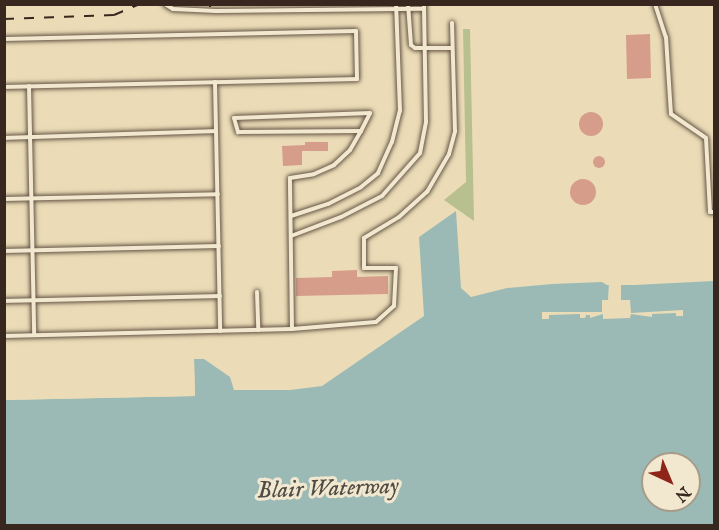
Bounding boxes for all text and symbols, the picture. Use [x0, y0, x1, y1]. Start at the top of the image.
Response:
north arrow [641, 452, 701, 512]
water label: Blair Waterway [257, 472, 399, 506]
text: N [670, 482, 694, 506]

